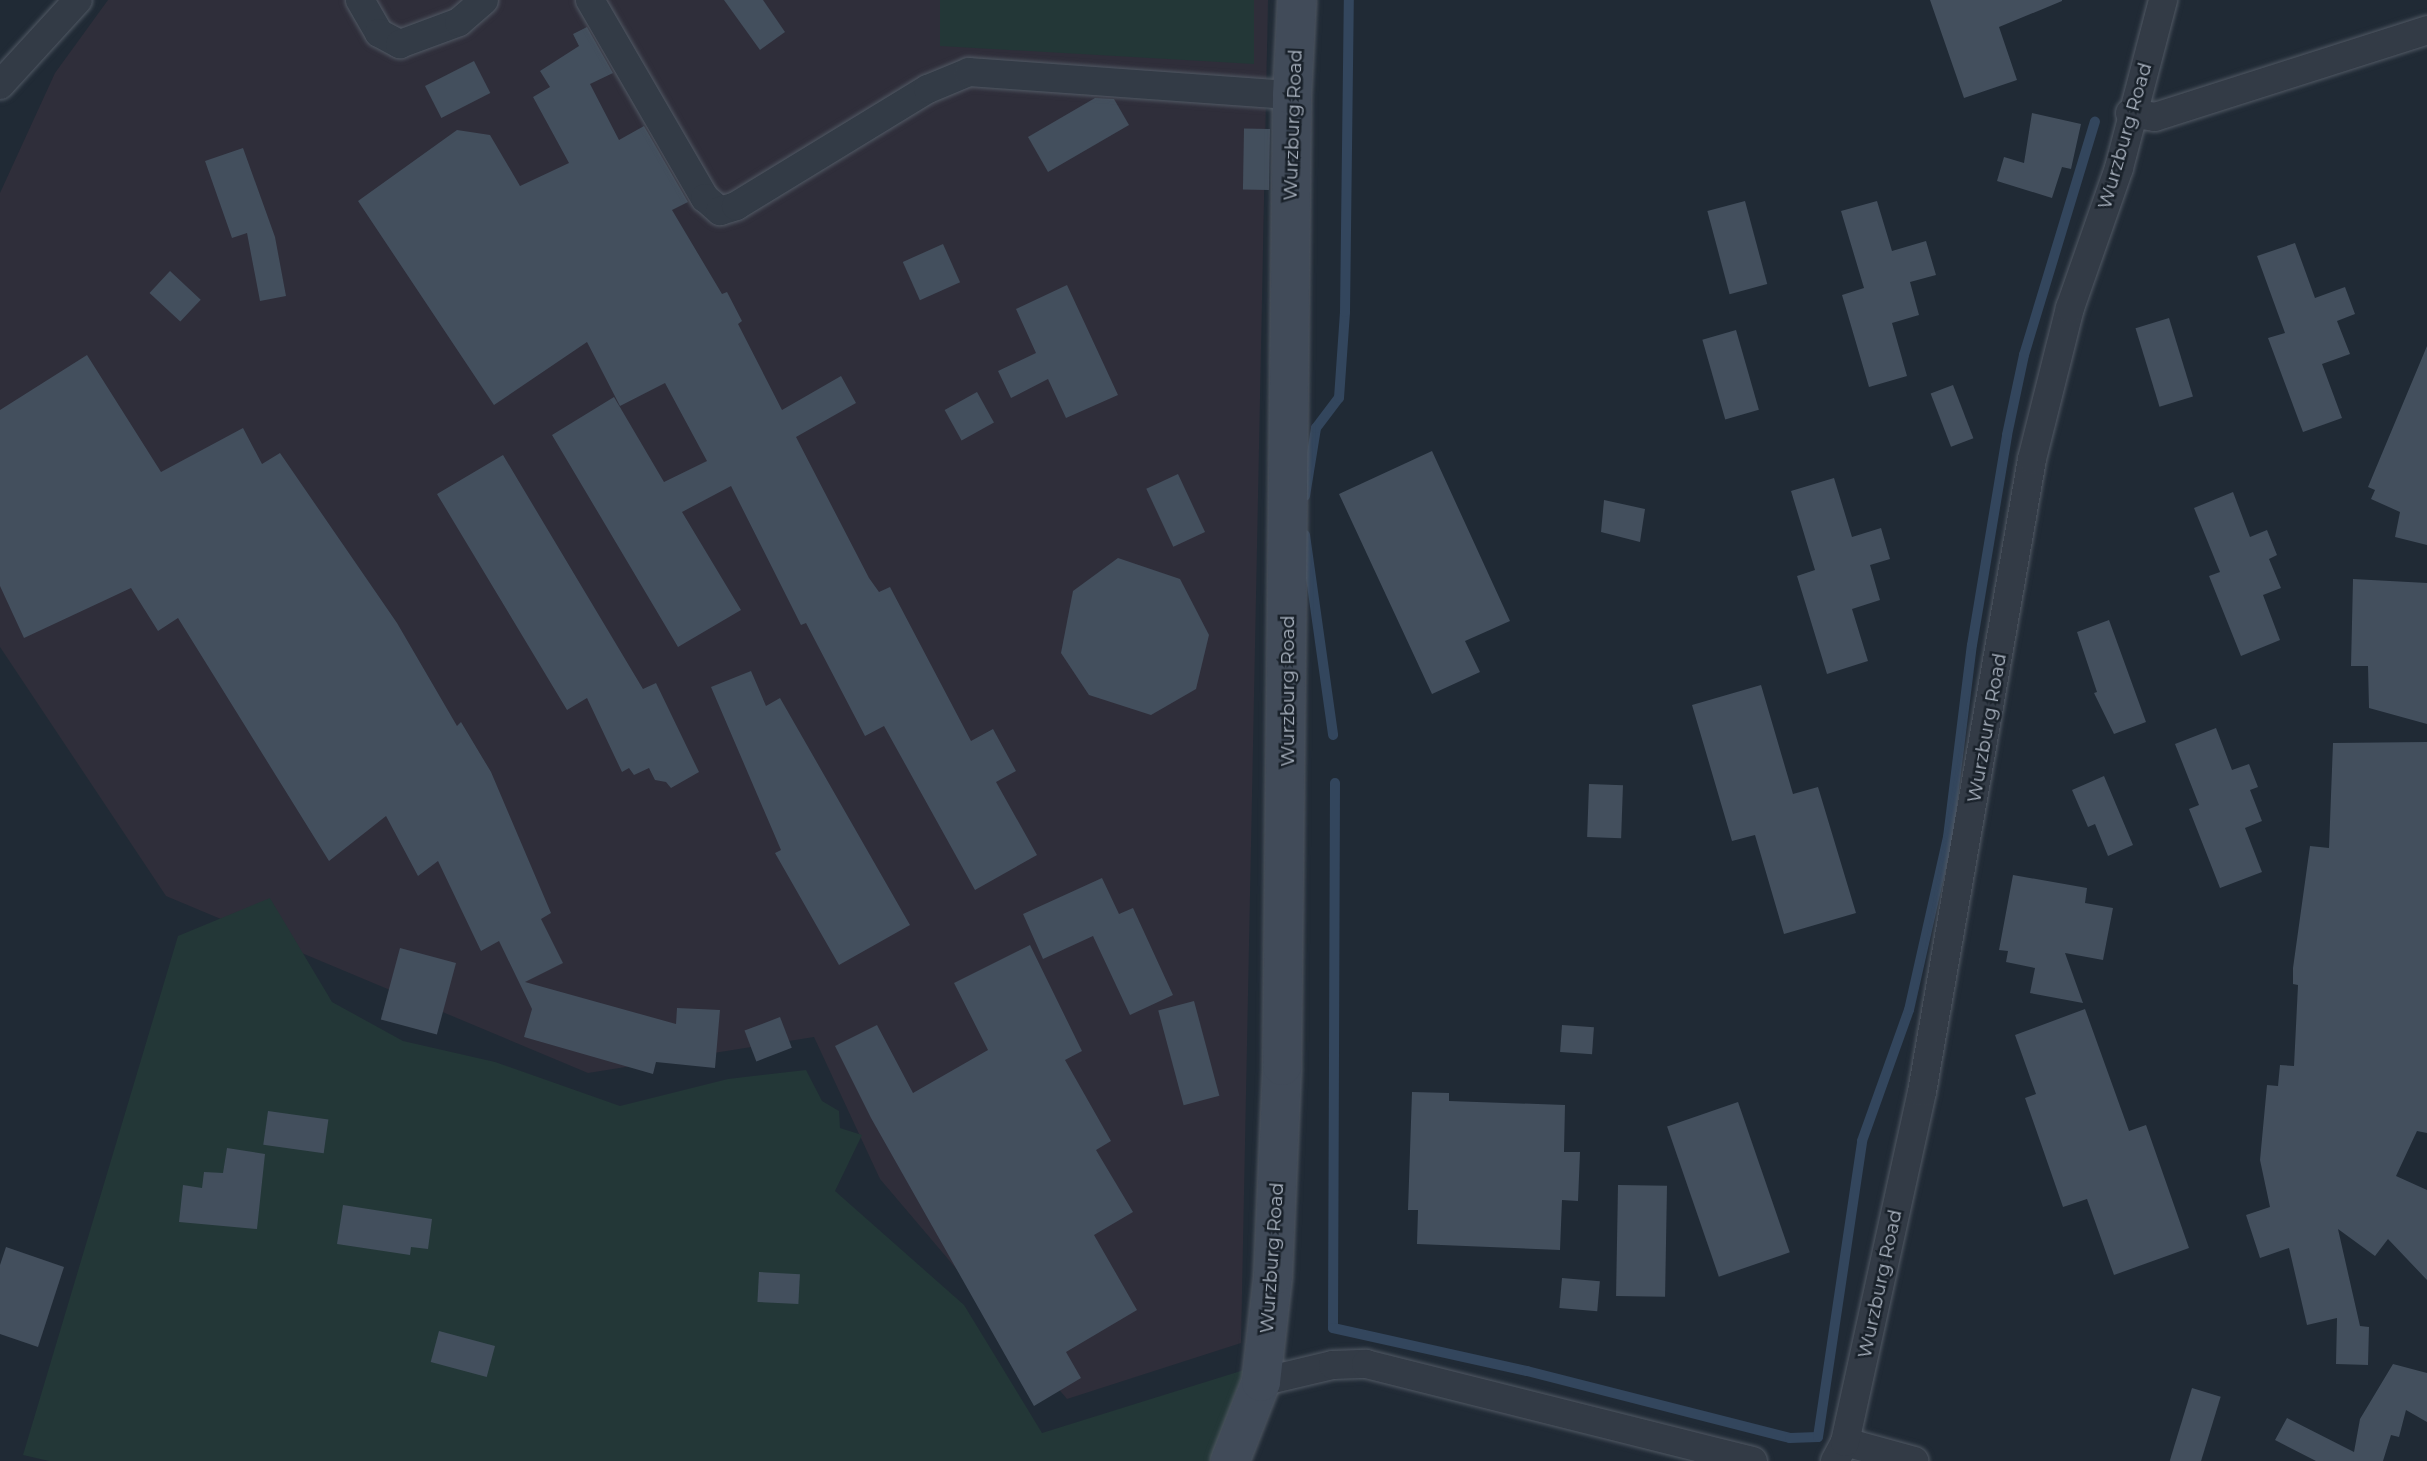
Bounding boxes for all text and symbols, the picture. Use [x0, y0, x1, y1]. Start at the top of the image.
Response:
street label: Wurzburg Road [1279, 49, 1307, 201]
street label: Wurzburg Road [2093, 60, 2157, 212]
street label: Wurzburg Road [1277, 615, 1299, 767]
street label: Wurzburg Road [1963, 652, 2011, 804]
street label: Wurzburg Road [1255, 1182, 1289, 1334]
street label: Wurzburg Road [1853, 1208, 1907, 1360]

